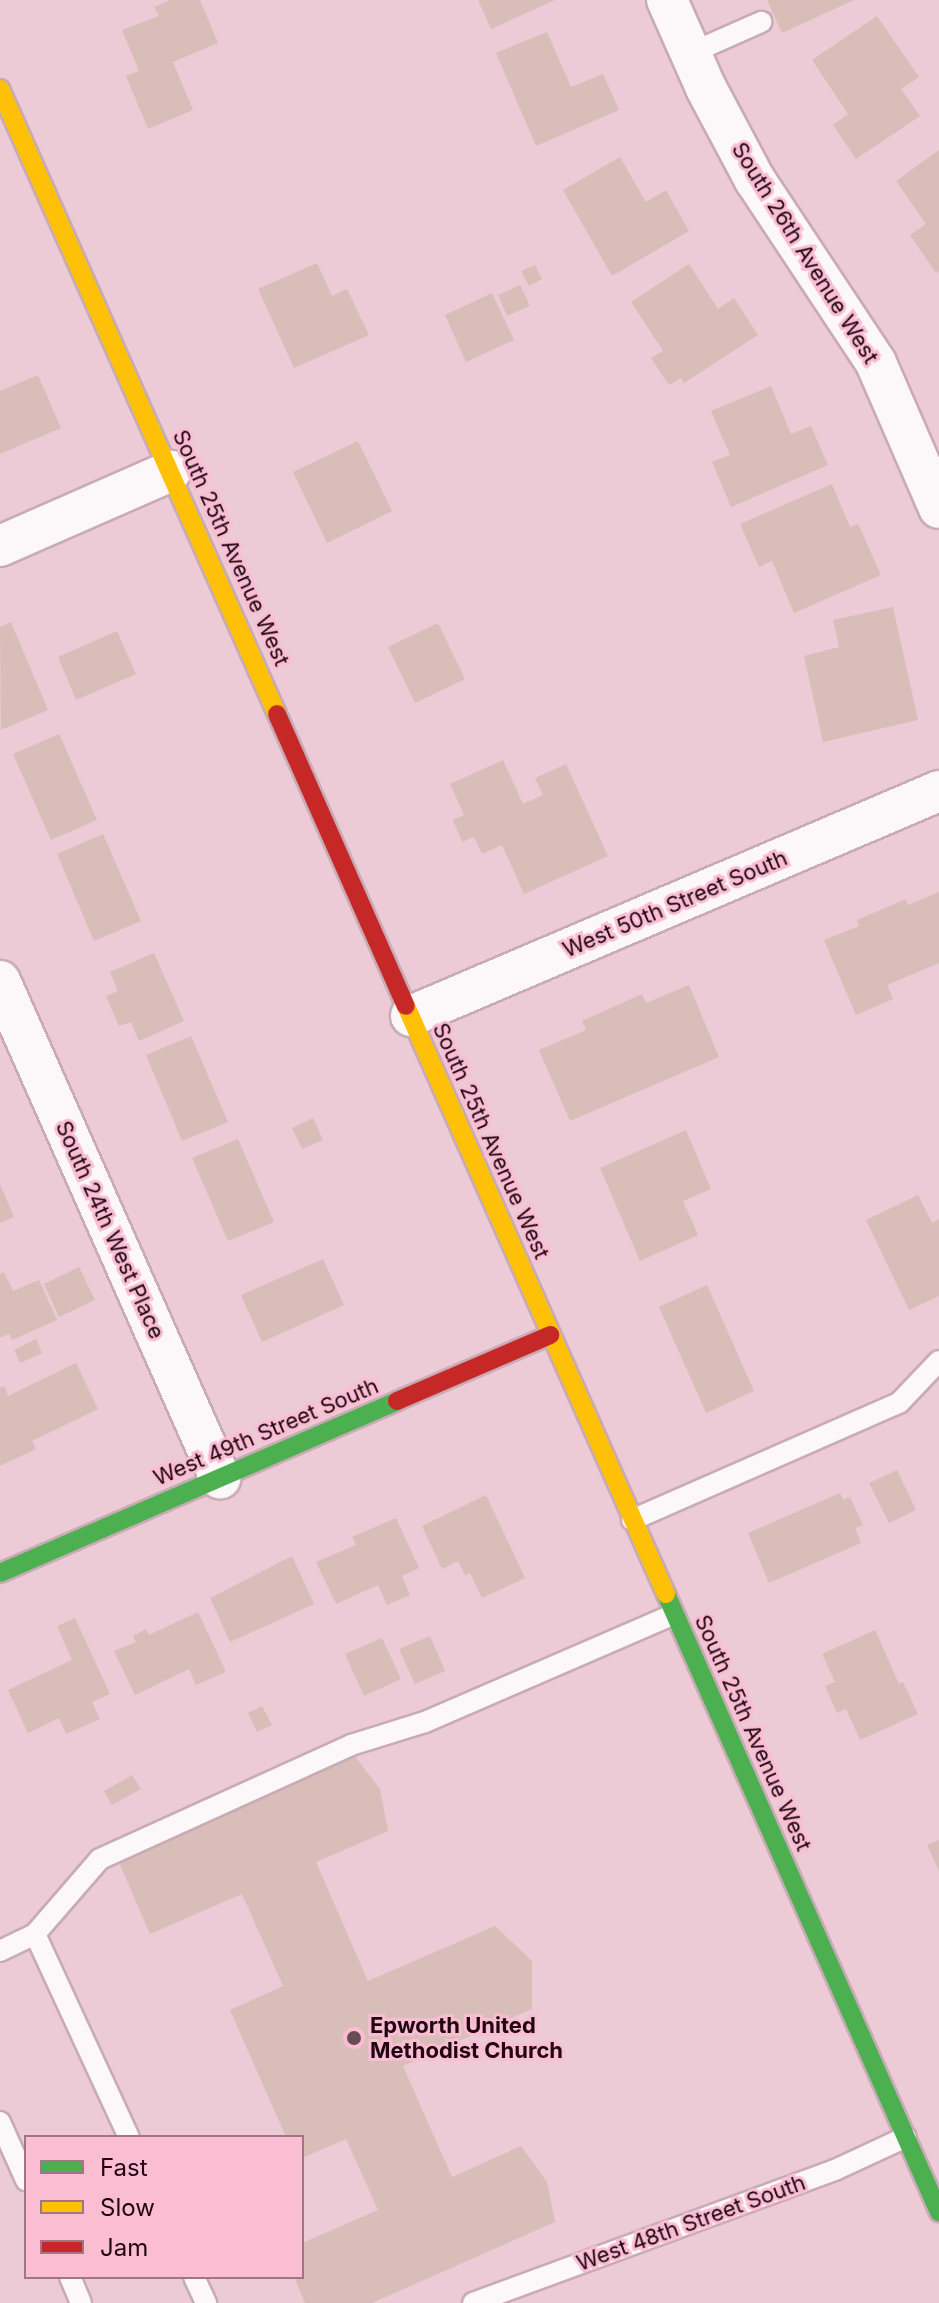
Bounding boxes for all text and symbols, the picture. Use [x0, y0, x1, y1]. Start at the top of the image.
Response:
street label: South 26th Avenue West [726, 138, 884, 368]
street label: South 25th Avenue West [167, 426, 295, 670]
street label: West 50th Street South [559, 845, 791, 963]
street label: South 25th Avenue West [427, 1019, 555, 1263]
street label: South 24th West Place [50, 1117, 170, 1343]
street label: West 49th Street South [150, 1373, 382, 1491]
street label: South 25th Avenue West [689, 1611, 817, 1855]
place label: Epworth United Methodist Church [370, 2012, 563, 2064]
marker: Epworth United Methodist Church [345, 2029, 363, 2047]
legend [24, 2135, 304, 2279]
text: Fast [100, 2153, 148, 2182]
street label: West 48th Street South [573, 2169, 809, 2277]
text: Slow [100, 2193, 155, 2222]
text: Jam [100, 2233, 148, 2262]

